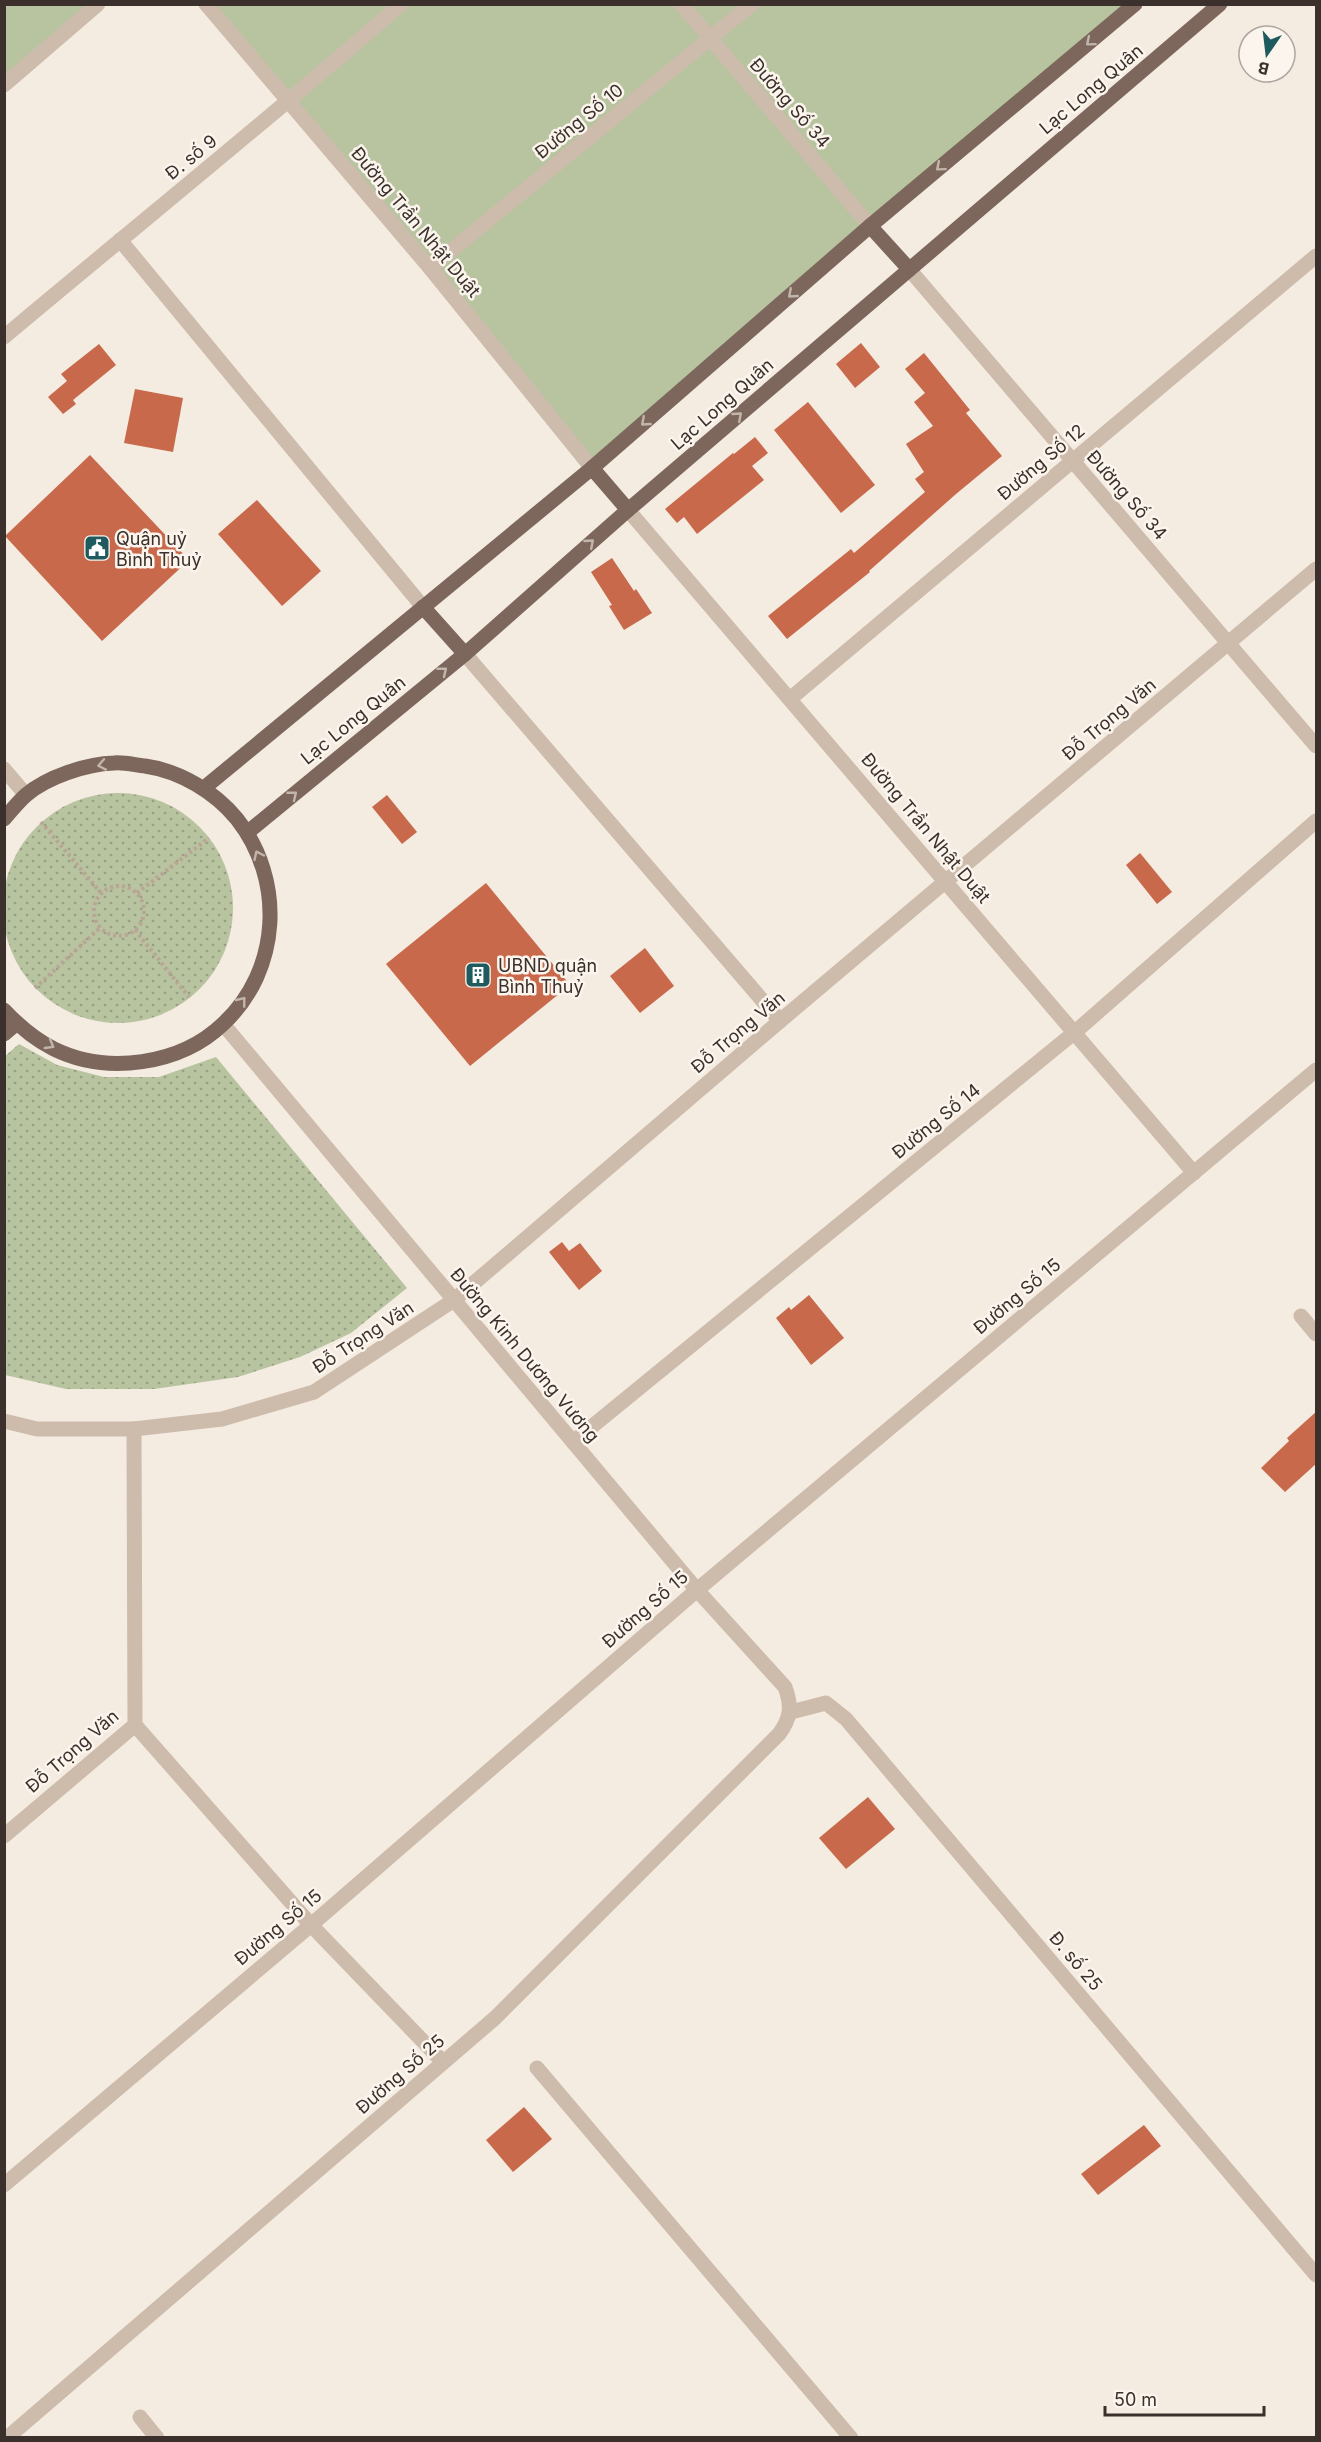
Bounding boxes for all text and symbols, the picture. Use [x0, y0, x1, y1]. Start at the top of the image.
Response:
north arrow [1237, 24, 1297, 84]
one-way arrow [1086, 35, 1097, 46]
street label: Lạc Long Quân [1035, 40, 1147, 138]
street label: Đường Số 34 [746, 54, 834, 152]
text: B [1256, 58, 1271, 80]
street label: Đường Số 10 [531, 79, 627, 163]
street label: Đ. số 9 [161, 130, 221, 184]
street label: Đường Trần Nhật Duật [347, 143, 485, 301]
one-way arrow [936, 160, 947, 171]
one-way arrow [788, 287, 799, 298]
street label: Lạc Long Quân [667, 354, 777, 454]
one-way arrow [731, 412, 742, 423]
one-way arrow [641, 415, 652, 426]
street label: Đường Số 12 [993, 420, 1089, 504]
street label: Đường Số 34 [1083, 446, 1171, 544]
place label: Quận uỷ Bình Thuỷ [116, 528, 202, 570]
public building icon: Quận uỷ Bình Thuỷ [82, 533, 112, 563]
one-way arrow [584, 539, 594, 550]
one-way arrow [437, 668, 448, 679]
street label: Lạc Long Quân [296, 671, 410, 769]
street label: Đỗ Trọng Văn [1058, 674, 1160, 764]
street label: Đường Trần Nhật Duật [857, 749, 995, 907]
one-way arrow [97, 758, 107, 771]
one-way arrow [286, 792, 297, 803]
one-way arrow [254, 851, 266, 862]
place label: UBND quận Bình Thuỷ [498, 955, 597, 997]
building icon: UBND quận Bình Thuỷ [463, 960, 493, 990]
street label: Đỗ Trọng Văn [687, 987, 789, 1077]
one-way arrow [235, 997, 246, 1008]
one-way arrow [44, 1038, 54, 1050]
street label: Đường Số 14 [888, 1079, 984, 1163]
street label: Đường Số 15 [969, 1254, 1065, 1338]
street label: Đường Kinh Dương Vương [446, 1264, 604, 1446]
street label: Đỗ Trọng Văn [309, 1297, 417, 1377]
street label: Đường Số 15 [598, 1566, 692, 1652]
street label: Đỗ Trọng Văn [21, 1705, 123, 1797]
street label: Đường Số 15 [230, 1885, 326, 1969]
street label: Đ. số 25 [1045, 1927, 1107, 1995]
street label: Đường Số 25 [351, 2030, 449, 2118]
scale bar [1105, 2379, 1264, 2417]
text: 50 m [1114, 2389, 1157, 2410]

